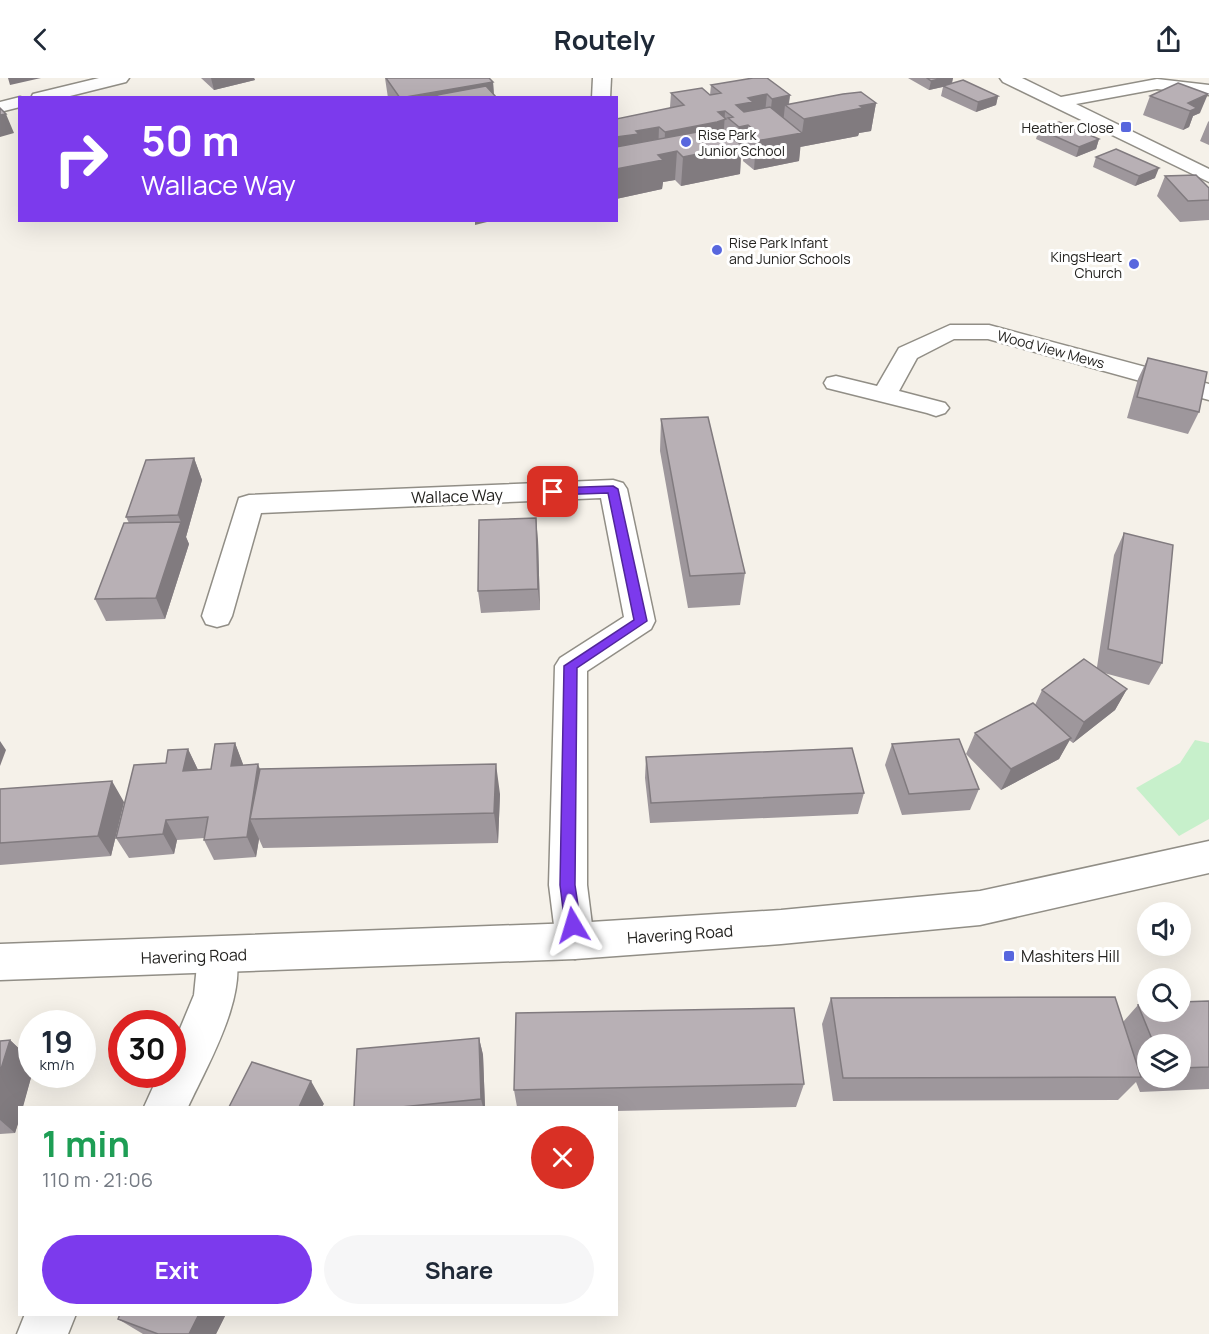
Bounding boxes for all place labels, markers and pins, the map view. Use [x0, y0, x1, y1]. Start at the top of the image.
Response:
place label: Heather Close [1022, 118, 1114, 137]
marker: Heather Close [1119, 120, 1133, 134]
place label: Rise Park Junior School [698, 125, 785, 160]
marker: Rise Park Junior School [679, 135, 693, 149]
place label: Rise Park Infant and Junior Schools [729, 233, 851, 268]
marker: Rise Park Infant and Junior Schools [710, 243, 724, 257]
place label: KingsHeart Church [1050, 247, 1122, 282]
marker: KingsHeart Church [1127, 257, 1141, 271]
pin [527, 466, 578, 517]
place label: Mashiters Hill [1021, 945, 1120, 967]
marker: Mashiters Hill [1002, 949, 1016, 963]

